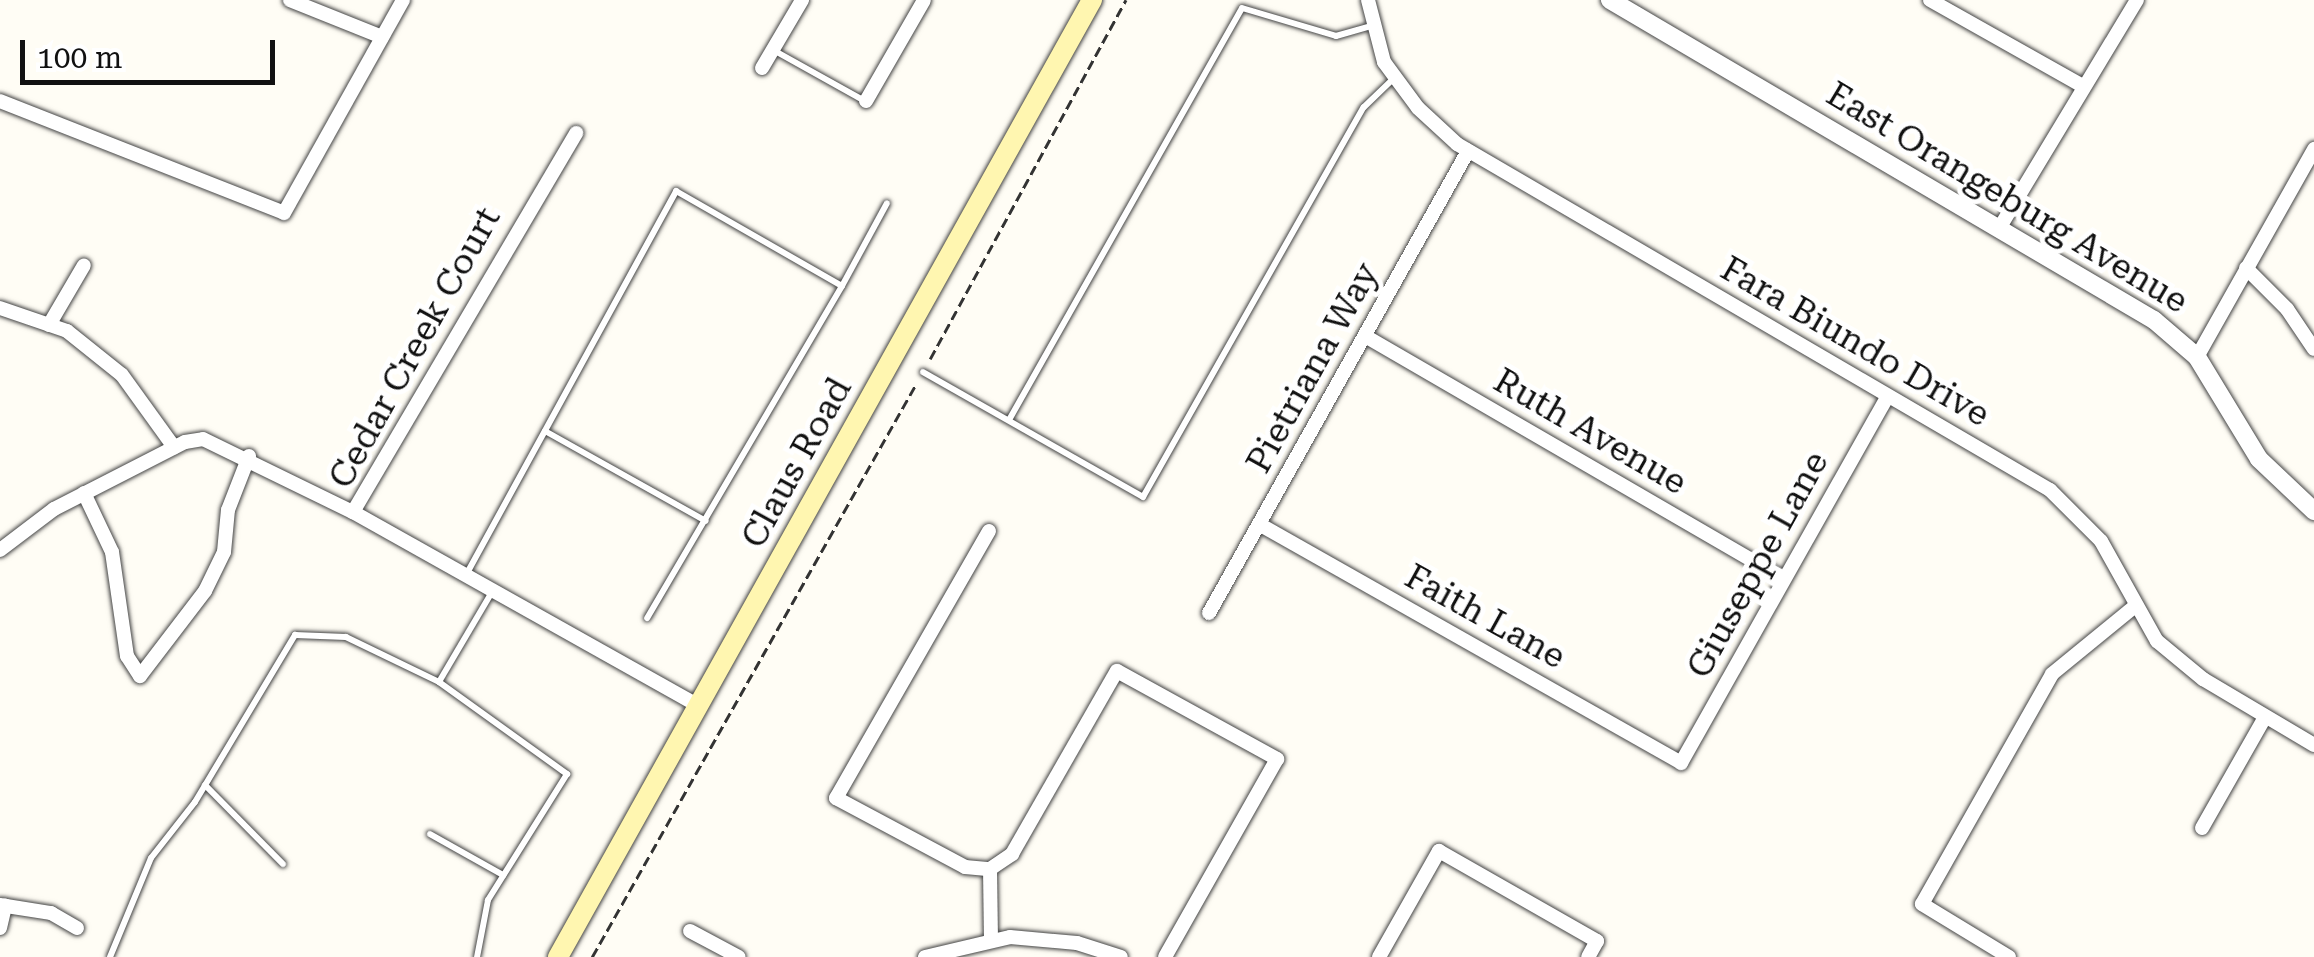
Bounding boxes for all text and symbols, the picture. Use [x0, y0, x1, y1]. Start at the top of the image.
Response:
scale bar [25, 20, 280, 82]
text: 100 m [37, 40, 122, 75]
street label: East Orangeburg Avenue [1819, 73, 2195, 323]
street label: Cedar Creek Court [320, 200, 510, 496]
street label: Fara Biundo Drive [1713, 248, 1997, 436]
street label: Pietriana Way [1238, 256, 1388, 480]
street label: Ruth Avenue [1486, 360, 1694, 504]
street label: Claus Road [733, 371, 861, 555]
street label: Giuseppe Lane [1678, 444, 1838, 686]
street label: Faith Lane [1398, 556, 1572, 678]

